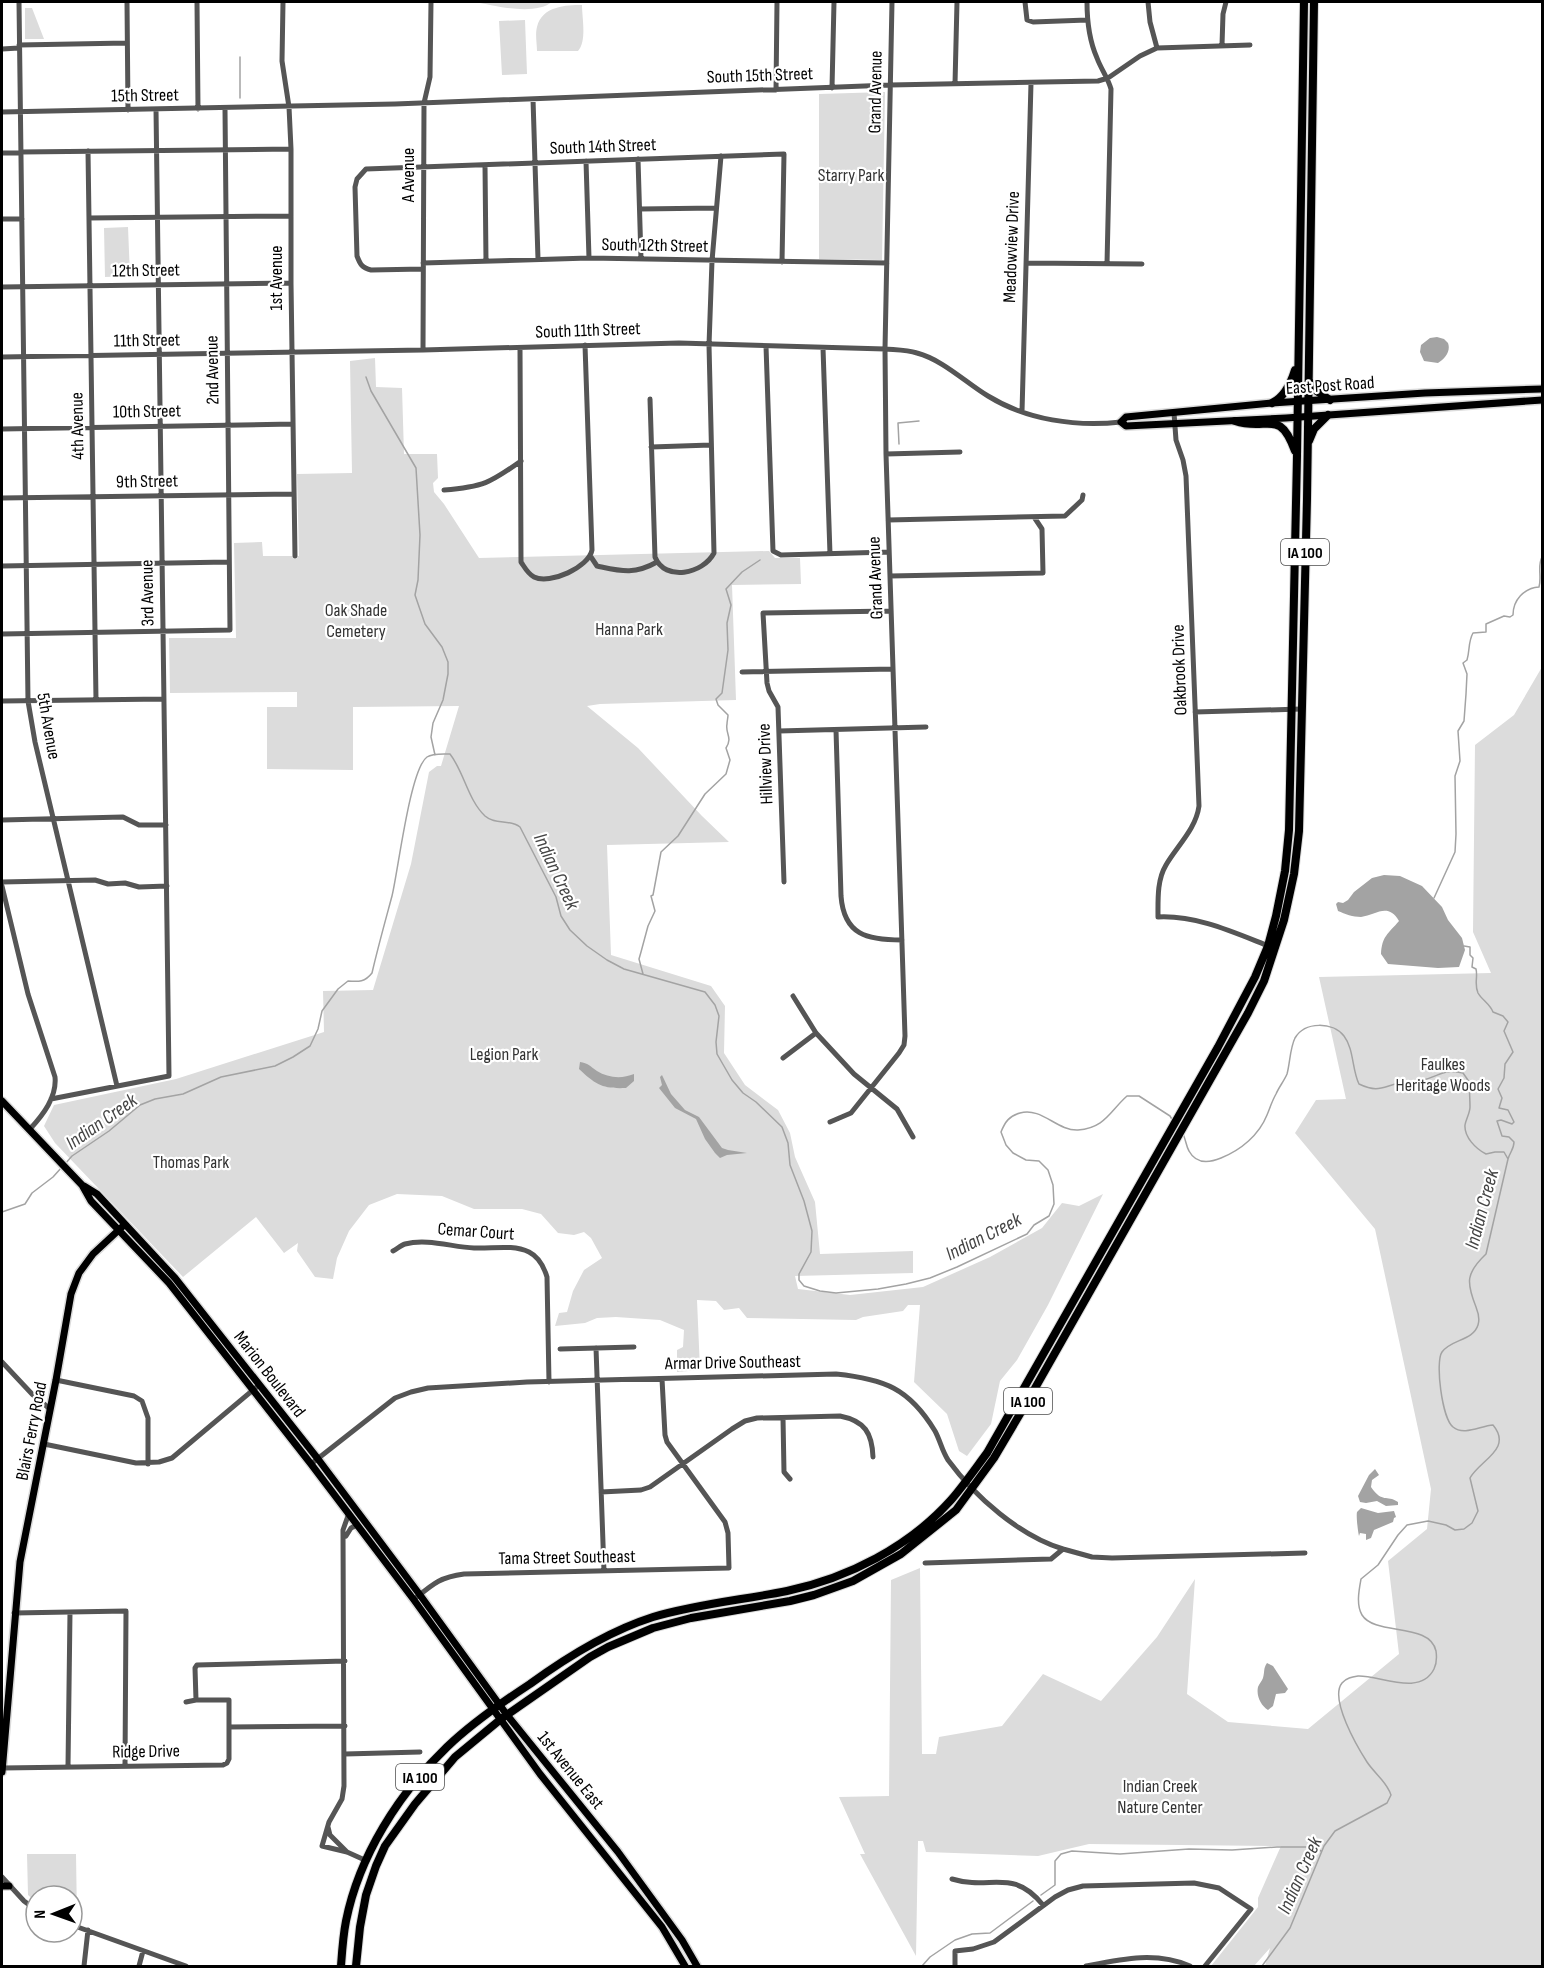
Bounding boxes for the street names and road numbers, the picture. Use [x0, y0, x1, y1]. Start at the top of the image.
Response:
street label: Grand Avenue [864, 50, 887, 134]
street label: South 15th Street [707, 63, 814, 88]
street label: 15th Street [111, 84, 179, 107]
street label: South 14th Street [549, 134, 657, 159]
street label: A Avenue [398, 148, 419, 203]
street label: Meadowview Drive [999, 191, 1024, 303]
street label: South 12th Street [601, 234, 709, 257]
street label: 1st Avenue [266, 245, 287, 311]
street label: 12th Street [112, 259, 181, 282]
street label: South 11th Street [535, 318, 641, 343]
street label: 11th Street [114, 329, 181, 352]
street label: 2nd Avenue [201, 335, 224, 405]
street label: East Post Road [1285, 372, 1375, 399]
street label: 4th Avenue [66, 392, 89, 460]
street label: 10th Street [113, 400, 182, 423]
street label: 9th Street [116, 470, 179, 493]
street label: Grand Avenue [864, 536, 887, 620]
road number: IA 100 [1281, 539, 1329, 565]
street label: 3rd Avenue [136, 559, 159, 627]
street label: Oakbrook Drive [1167, 624, 1192, 716]
street label: 5th Avenue [32, 691, 65, 761]
street label: Hillview Drive [754, 723, 777, 805]
street label: Cemar Court [437, 1218, 515, 1245]
street label: Marion Boulevard [229, 1327, 310, 1422]
street label: Armar Drive Southeast [664, 1351, 802, 1374]
street label: Blairs Ferry Road [12, 1380, 51, 1482]
road number: IA 100 [1004, 1388, 1052, 1414]
street label: Tama Street Southeast [498, 1546, 636, 1569]
street label: 1st Avenue East [533, 1727, 609, 1814]
street label: Ridge Drive [112, 1740, 180, 1763]
road number: IA 100 [396, 1764, 444, 1790]

